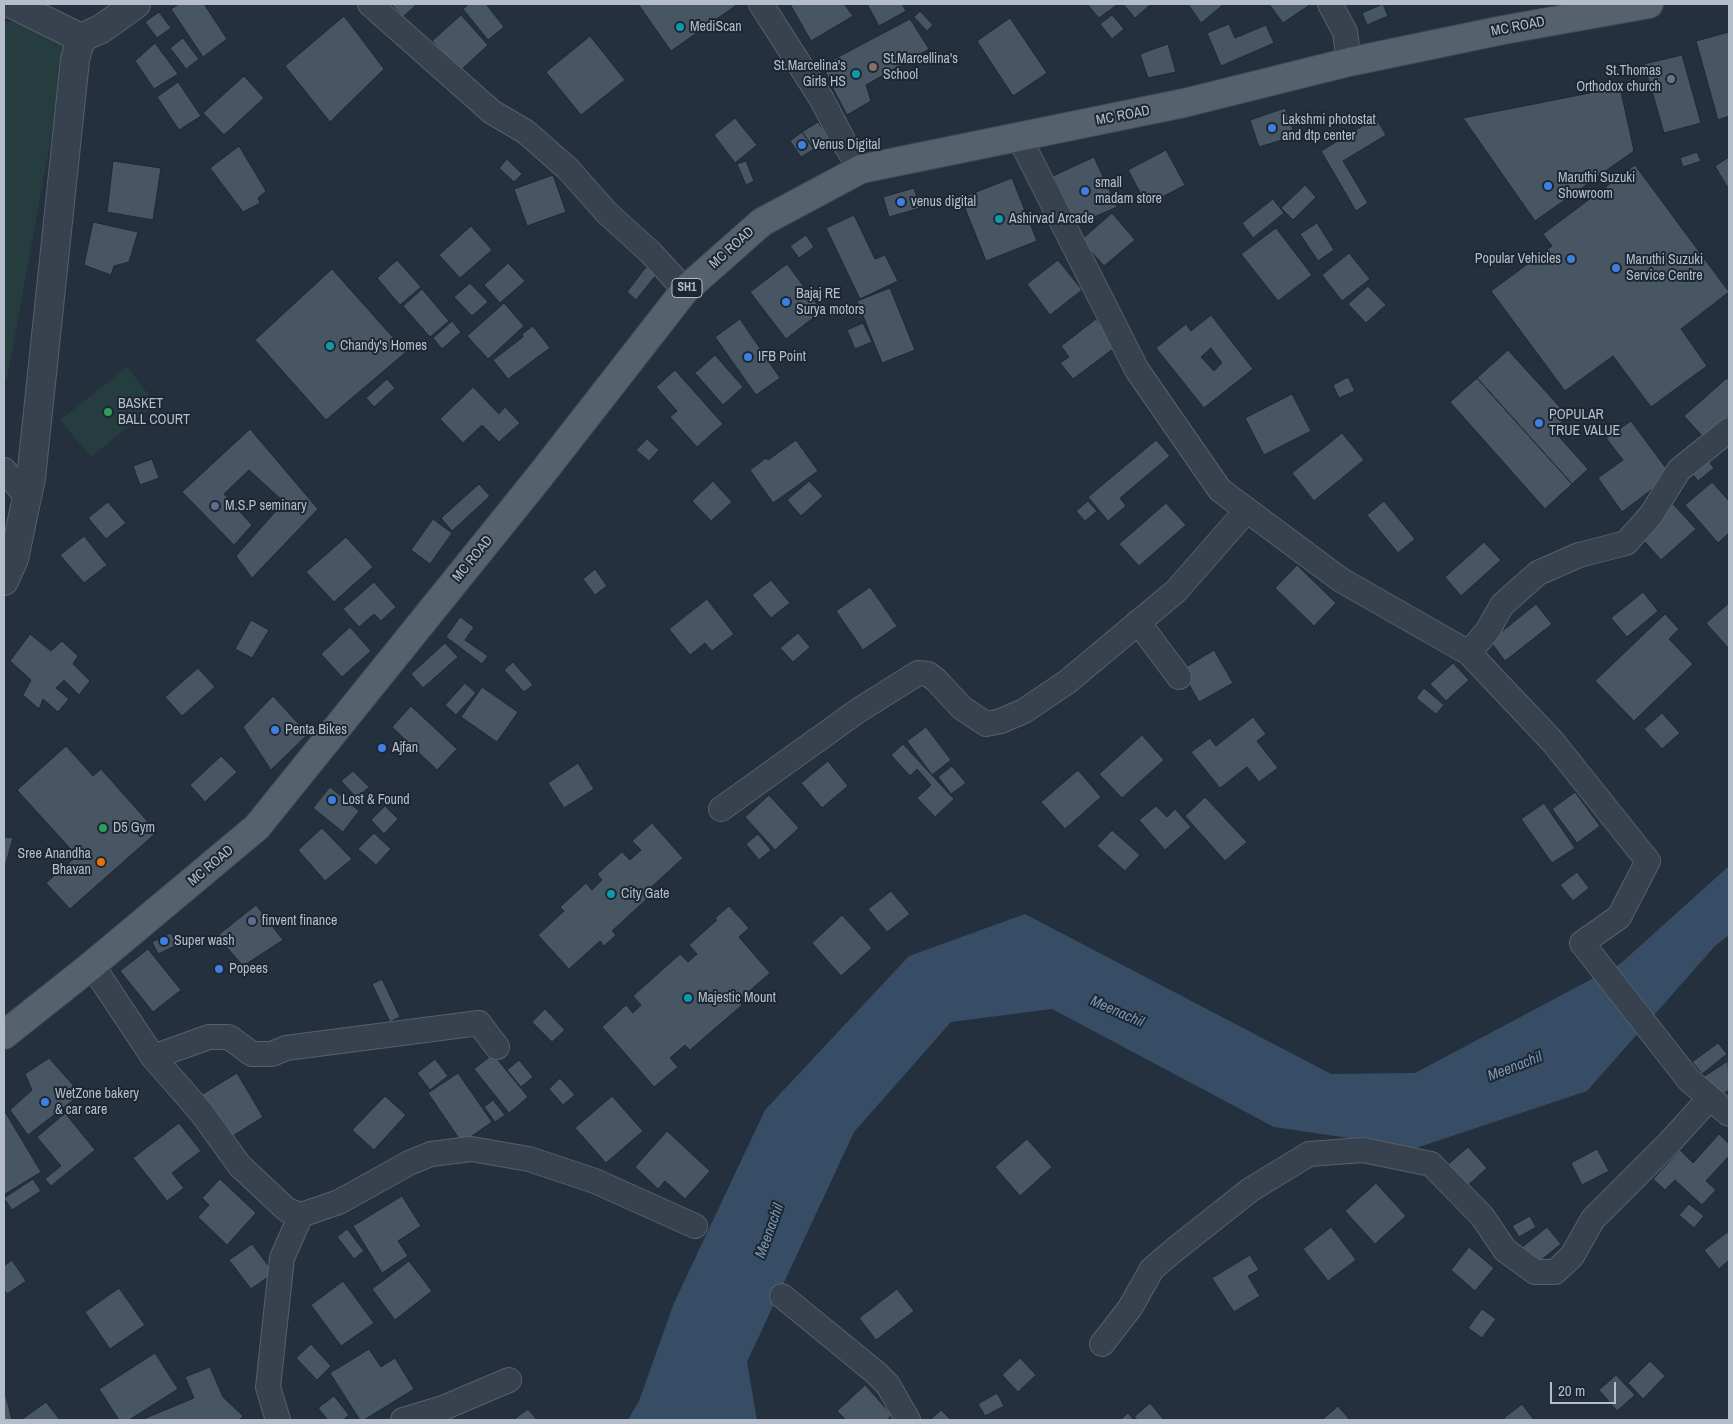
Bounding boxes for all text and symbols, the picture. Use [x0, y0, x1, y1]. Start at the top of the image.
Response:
street label: MC ROAD [1490, 14, 1546, 40]
place label: MediScan [690, 19, 742, 35]
marker: MediScan [674, 21, 686, 33]
place label: St.Marcellina's School [883, 51, 958, 84]
place label: St.Marcelina's Girls HS [774, 58, 846, 90]
marker: St.Marcellina's School [867, 61, 879, 73]
place label: St.Thomas Orthodox church [1576, 63, 1661, 95]
marker: St.Marcelina's Girls HS [850, 68, 862, 80]
marker: St.Thomas Orthodox church [1665, 73, 1677, 85]
street label: MC ROAD [1095, 103, 1151, 129]
place label: Lakshmi photostat and dtp center [1282, 112, 1376, 144]
marker: Lakshmi photostat and dtp center [1266, 122, 1278, 134]
place label: Venus Digital [812, 137, 880, 153]
marker: Venus Digital [796, 139, 808, 151]
place label: Maruthi Suzuki Showroom [1558, 170, 1635, 202]
place label: small madam store [1095, 175, 1162, 208]
marker: Maruthi Suzuki Showroom [1542, 180, 1554, 192]
marker: small madam store [1079, 185, 1091, 197]
place label: venus digital [911, 194, 976, 210]
marker: venus digital [895, 196, 907, 208]
place label: Ashirvad Arcade [1009, 211, 1094, 227]
marker: Ashirvad Arcade [993, 213, 1005, 225]
street label: MC ROAD [706, 224, 758, 272]
place label: Popular Vehicles [1475, 251, 1561, 267]
place label: Maruthi Suzuki Service Centre [1626, 252, 1703, 284]
marker: Popular Vehicles [1565, 253, 1577, 265]
marker: Maruthi Suzuki Service Centre [1610, 262, 1622, 274]
road number: SH1 [672, 278, 702, 298]
place label: Bajaj RE Surya motors [796, 286, 864, 318]
marker: Bajaj RE Surya motors [780, 296, 792, 308]
place label: Chandy's Homes [340, 338, 427, 354]
marker: Chandy's Homes [324, 340, 336, 352]
place label: IFB Point [758, 349, 806, 365]
marker: IFB Point [742, 351, 754, 363]
place label: BASKET BALL COURT [118, 396, 190, 428]
marker: BASKET BALL COURT [102, 406, 114, 418]
place label: POPULAR TRUE VALUE [1549, 407, 1620, 440]
marker: POPULAR TRUE VALUE [1533, 417, 1545, 429]
place label: M.S.P seminary [225, 498, 307, 514]
marker: M.S.P seminary [209, 500, 221, 512]
street label: MC ROAD [449, 533, 497, 585]
place label: Penta Bikes [285, 722, 347, 738]
marker: Penta Bikes [269, 724, 281, 736]
place label: Ajfan [392, 740, 418, 756]
marker: Ajfan [376, 742, 388, 754]
place label: Lost & Found [342, 792, 410, 808]
marker: Lost & Found [326, 794, 338, 806]
place label: D5 Gym [113, 820, 155, 836]
marker: D5 Gym [97, 822, 109, 834]
street label: MC ROAD [185, 842, 237, 890]
place label: Sree Anandha Bhavan [18, 846, 91, 879]
marker: Sree Anandha Bhavan [95, 856, 107, 868]
place label: City Gate [621, 886, 669, 902]
marker: City Gate [605, 888, 617, 900]
place label: finvent finance [262, 913, 337, 929]
marker: finvent finance [246, 915, 258, 927]
place label: Super wash [174, 933, 235, 949]
marker: Super wash [158, 935, 170, 947]
place label: Popees [229, 961, 268, 977]
marker: Popees [213, 963, 225, 975]
place label: Majestic Mount [698, 990, 776, 1006]
marker: Majestic Mount [682, 992, 694, 1004]
water label: Meenachil [1087, 992, 1147, 1032]
water label: Meenachil [1485, 1048, 1545, 1086]
place label: WetZone bakery & car care [55, 1086, 139, 1118]
marker: WetZone bakery & car care [39, 1096, 51, 1108]
water label: Meenachil [752, 1201, 788, 1261]
scale bar [1553, 1372, 1619, 1404]
text: 20 m [1558, 1380, 1585, 1401]

